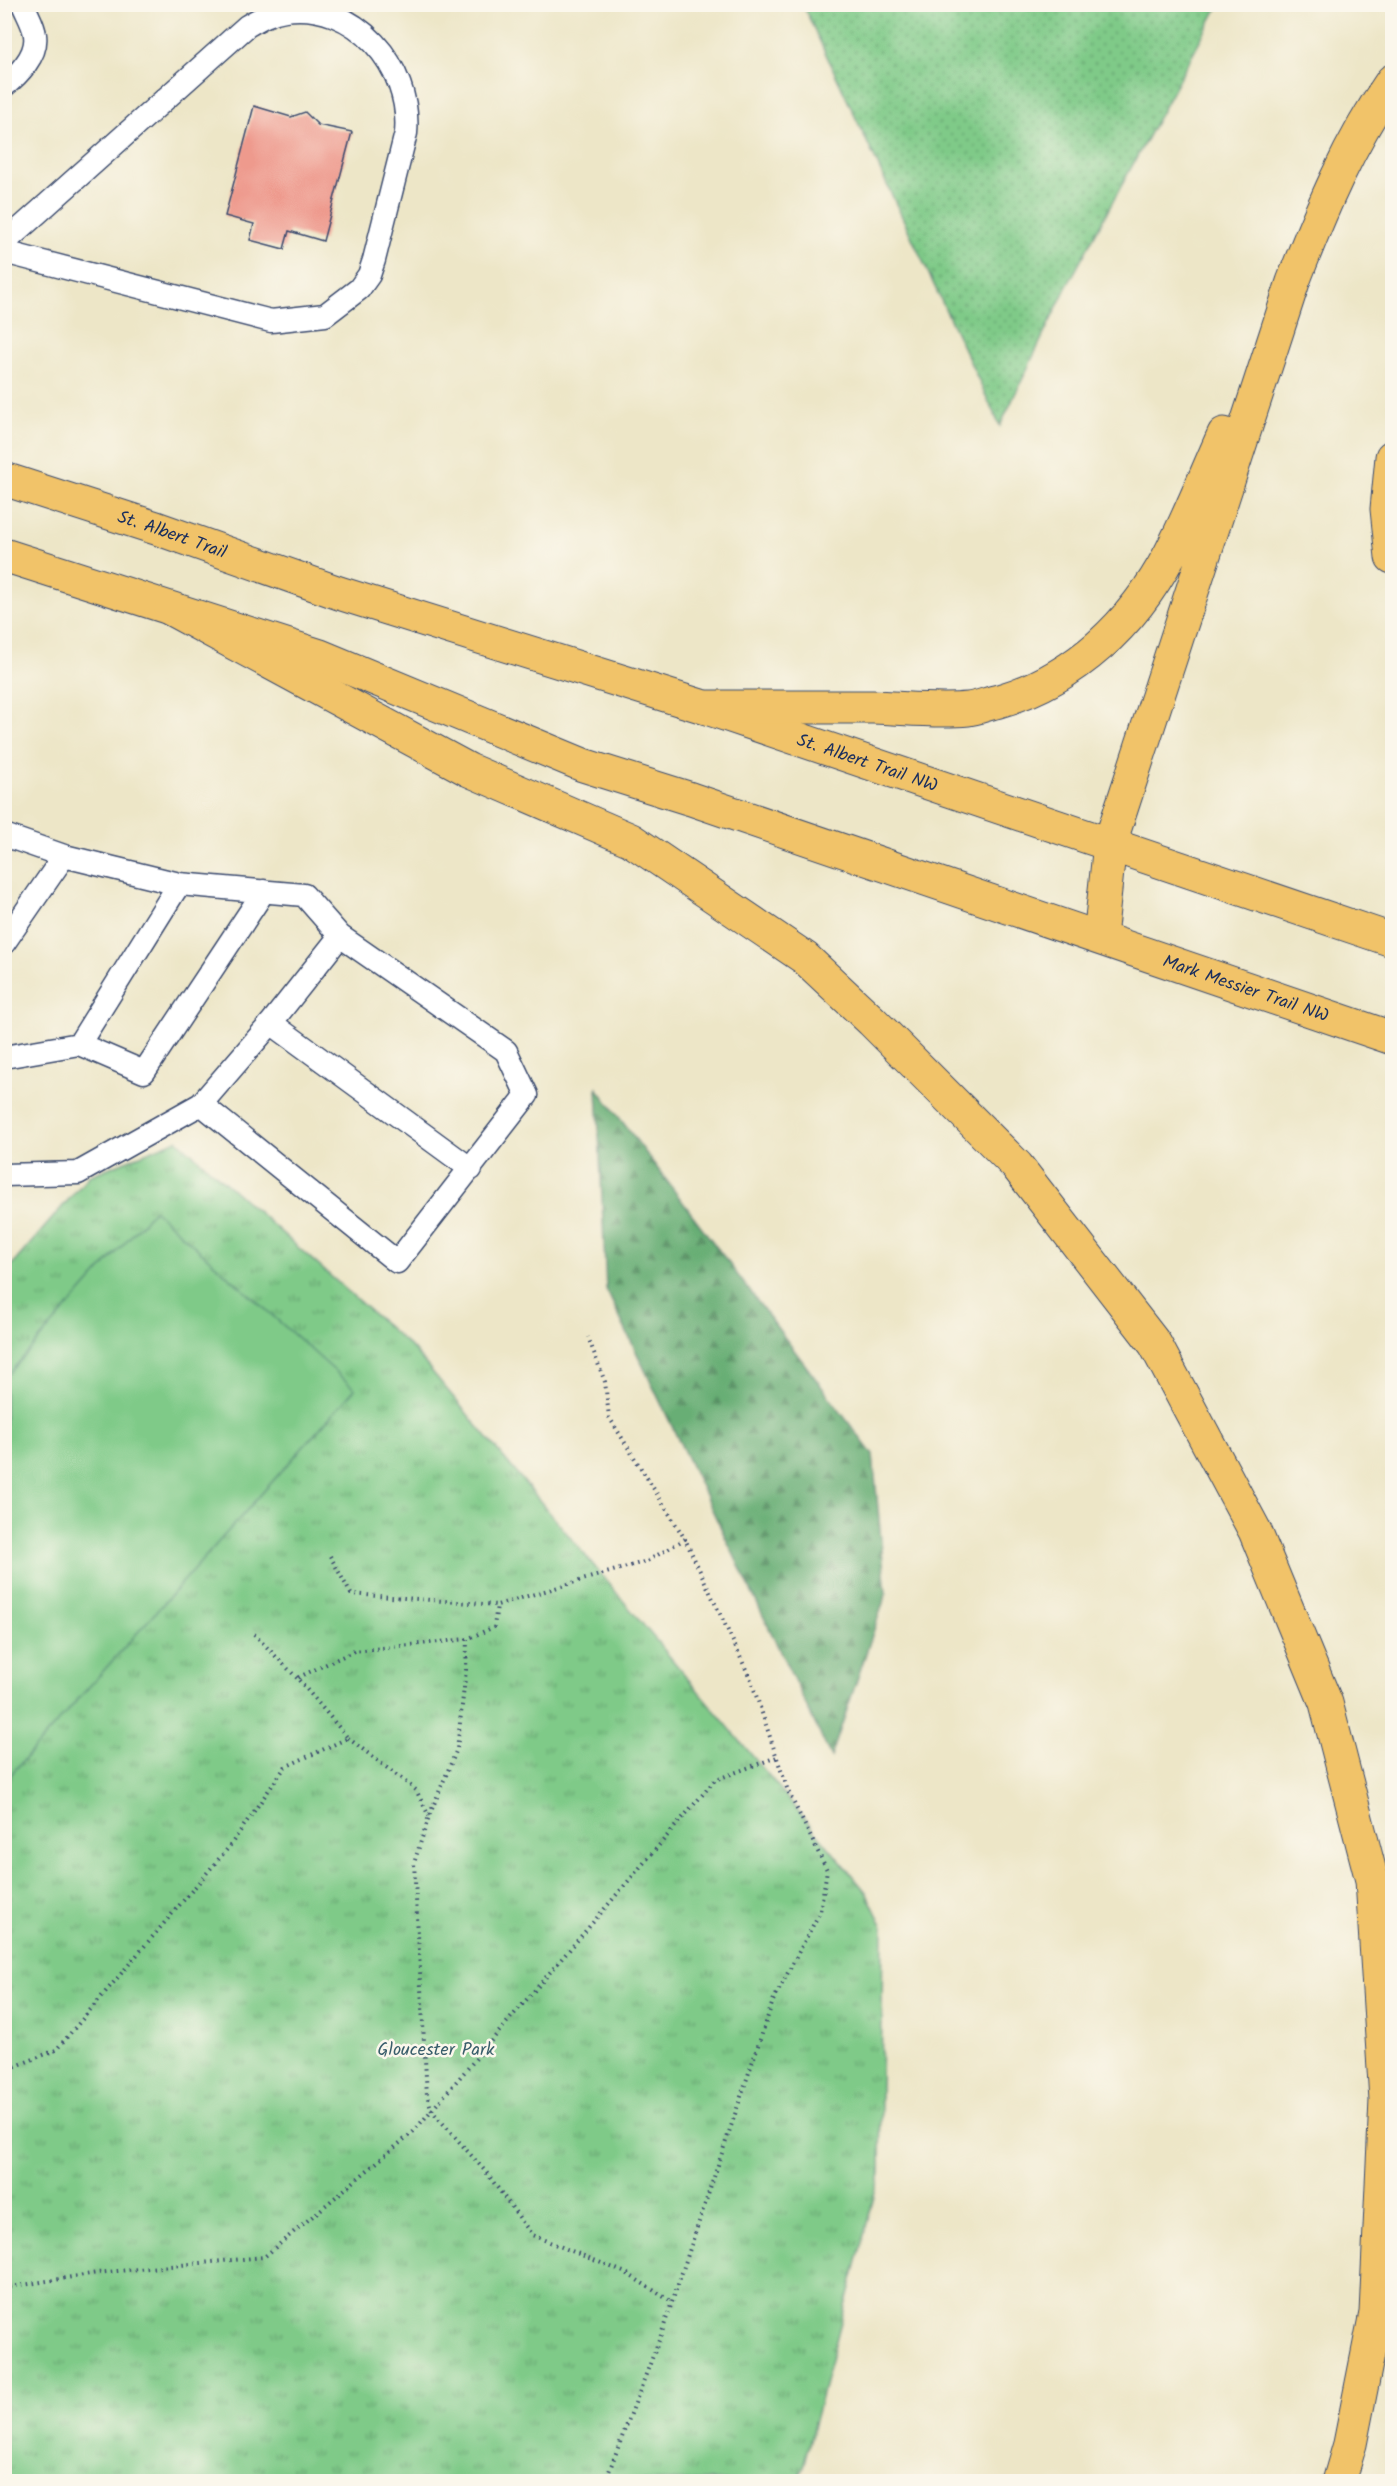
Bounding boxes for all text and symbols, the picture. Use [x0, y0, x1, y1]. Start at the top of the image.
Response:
street label: St. Albert Trail [113, 503, 231, 568]
street label: St. Albert Trail NW [793, 726, 942, 801]
street label: Mark Messier Trail NW [1159, 948, 1332, 1031]
park label: Gloucester Park [378, 2036, 495, 2065]

